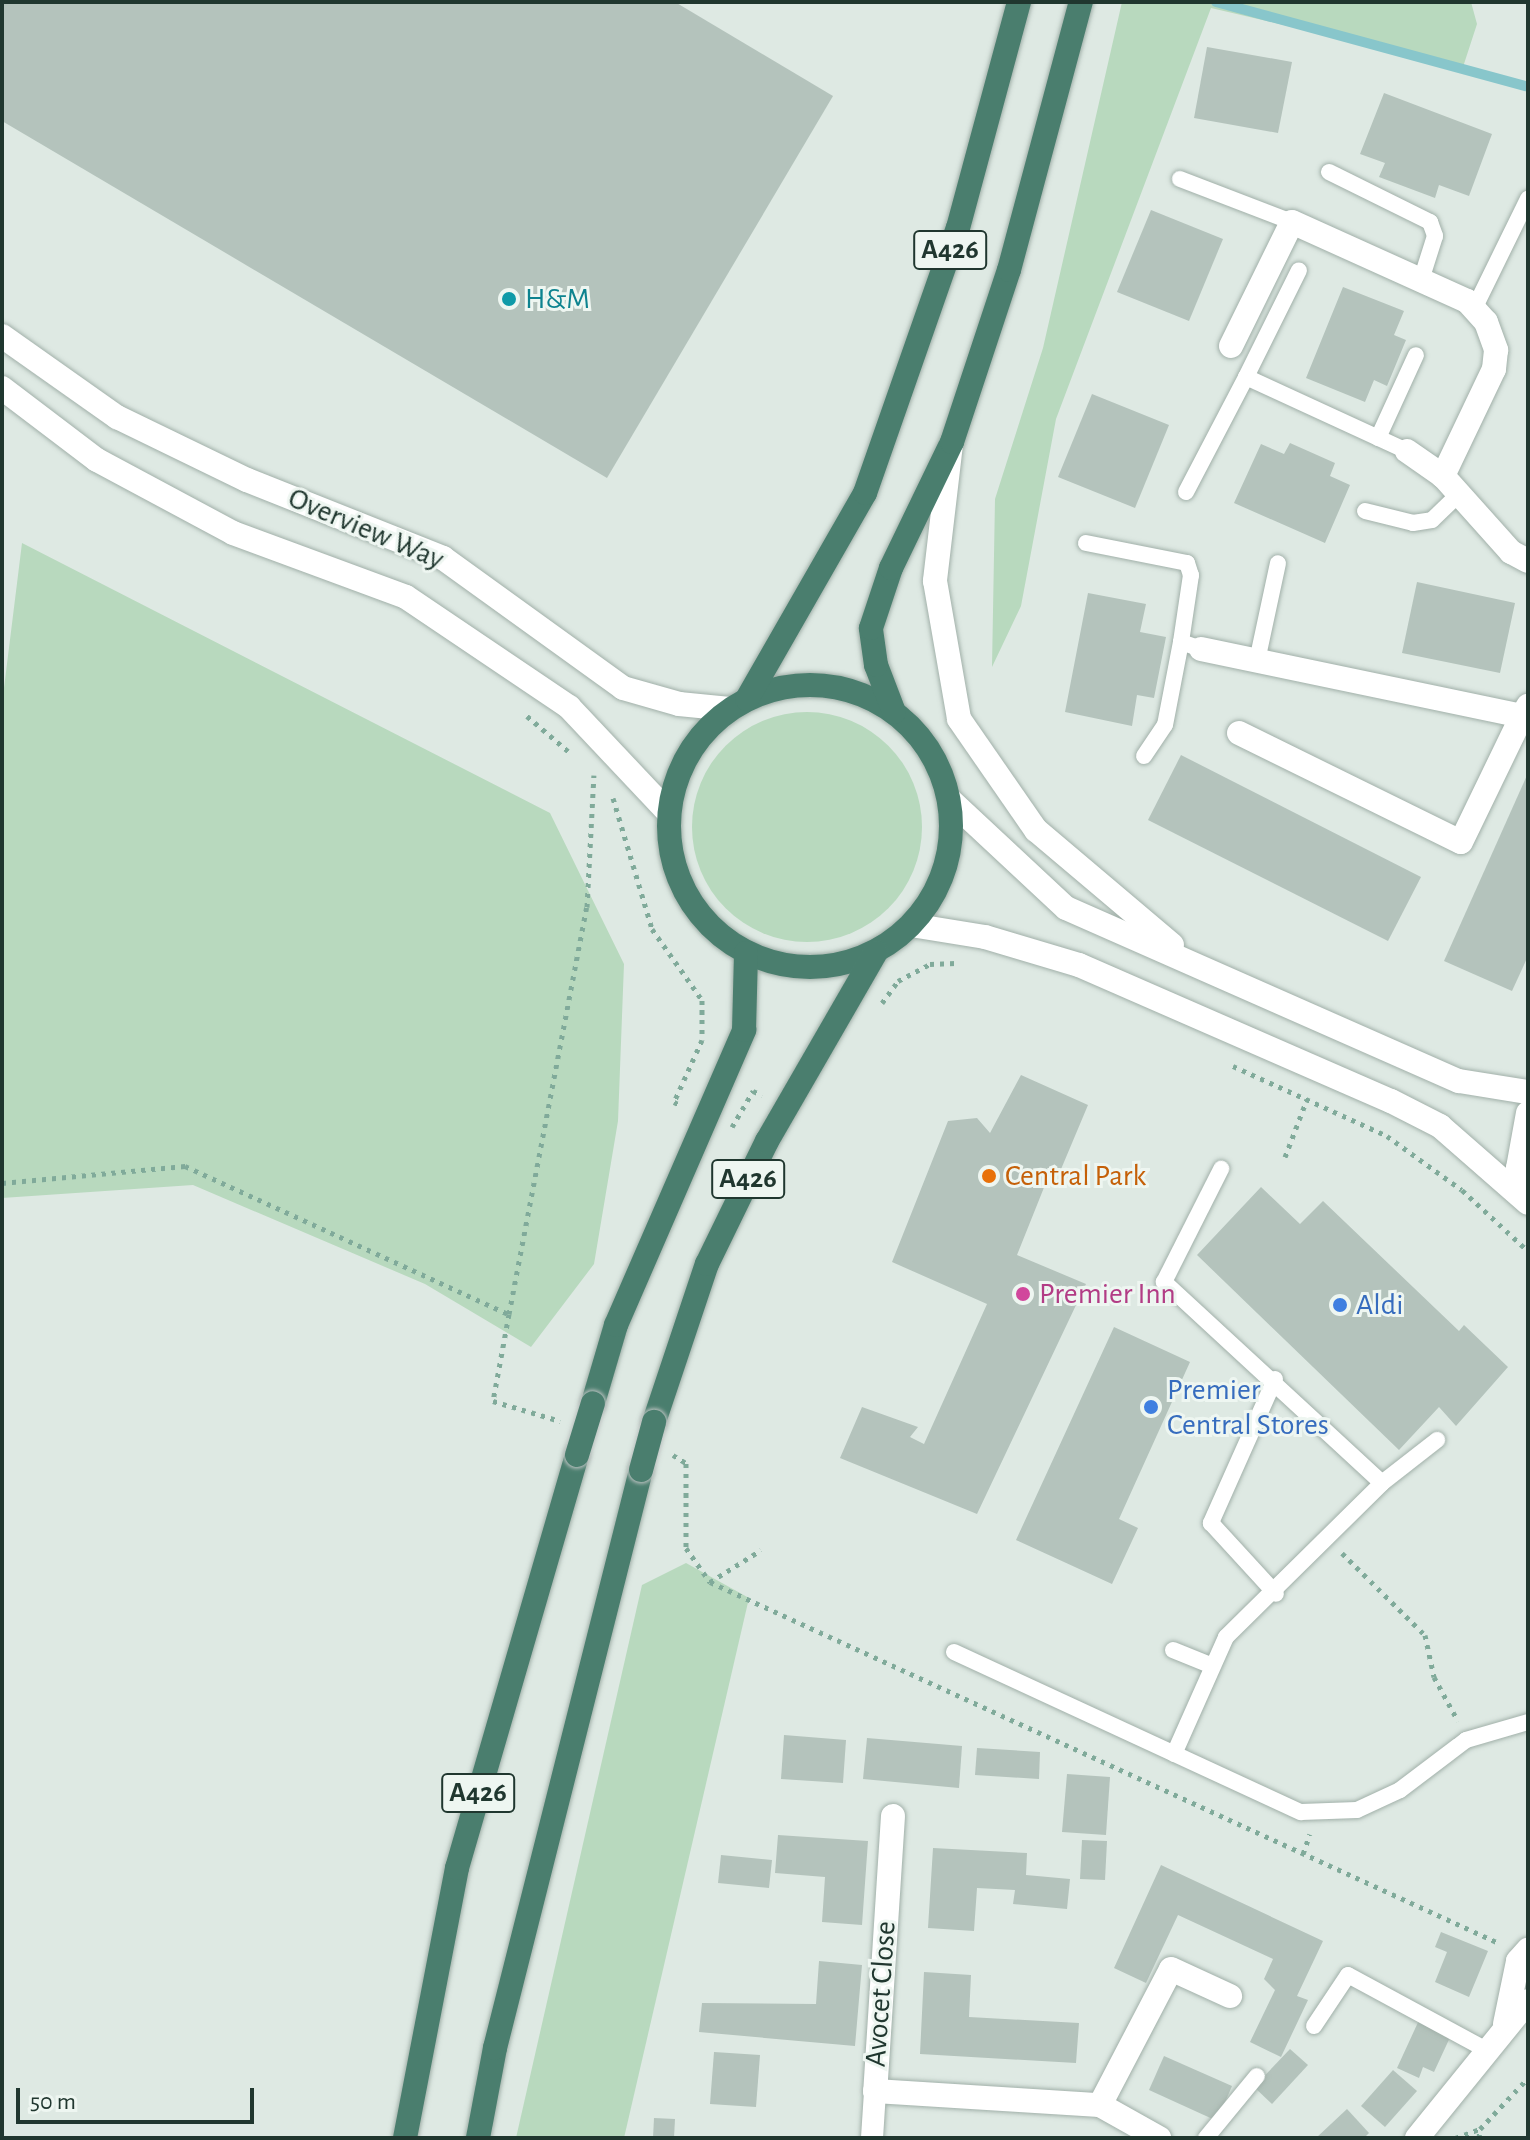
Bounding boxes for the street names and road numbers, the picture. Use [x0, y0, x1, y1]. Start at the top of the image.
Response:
road number: A426 [912, 226, 988, 274]
street label: Overview Way [283, 480, 449, 578]
road number: A426 [710, 1155, 786, 1203]
road number: A426 [440, 1769, 516, 1817]
street label: Avocet Close [858, 1920, 904, 2068]

